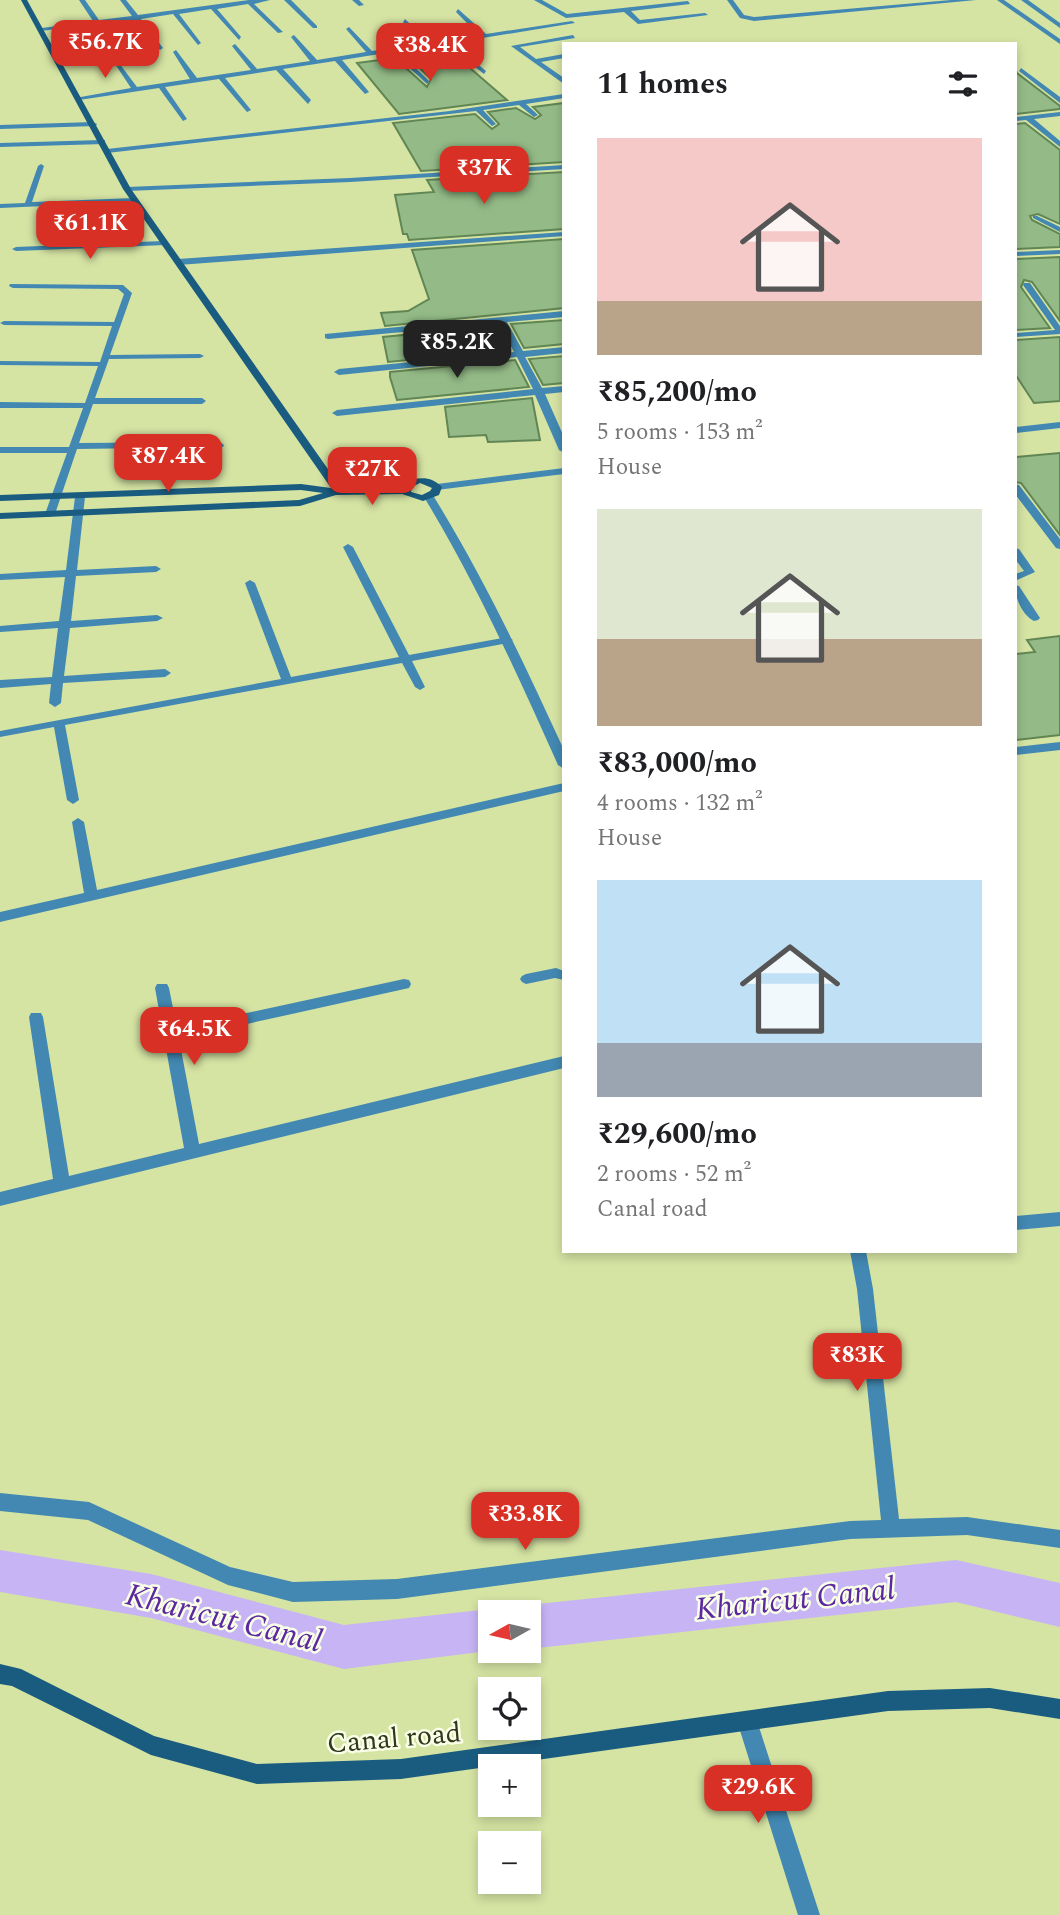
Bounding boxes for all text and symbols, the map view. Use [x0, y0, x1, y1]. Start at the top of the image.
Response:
pin: ₹56.7K [48, 20, 162, 80]
pin: ₹38.4K [373, 24, 487, 83]
text: ₹56.7K [67, 25, 143, 60]
text: ₹38.4K [392, 28, 468, 63]
text: 11 homes [597, 61, 728, 107]
icon: filters [944, 65, 982, 103]
pin: ₹37K [443, 146, 525, 206]
text: ₹37K [456, 151, 512, 186]
icon: home [727, 184, 853, 310]
pin: ₹61.1K [33, 202, 147, 261]
text: ₹61.1K [52, 206, 128, 241]
pin: ₹85.2K [400, 320, 514, 380]
text: ₹85.2K [419, 325, 495, 360]
text: ₹85,200/mo [597, 369, 757, 415]
text: 5 rooms · 153 m² [597, 415, 763, 450]
pin: ₹87.4K [111, 434, 225, 494]
text: ₹87.4K [130, 439, 206, 474]
pin: ₹27K [331, 448, 413, 507]
text: House [597, 450, 662, 485]
text: ₹27K [344, 452, 400, 487]
icon: home [727, 555, 853, 681]
text: ₹83,000/mo [597, 740, 757, 786]
text: 4 rooms · 132 m² [597, 786, 763, 821]
text: House [597, 821, 662, 856]
icon: home [727, 926, 853, 1052]
pin: ₹64.5K [137, 1007, 251, 1067]
text: ₹64.5K [156, 1012, 232, 1047]
text: ₹29,600/mo [597, 1111, 757, 1157]
text: 2 rooms · 52 m² [597, 1157, 751, 1192]
text: Canal road [597, 1192, 708, 1227]
pin: ₹83K [816, 1334, 898, 1393]
text: ₹83K [829, 1338, 885, 1373]
pin: ₹33.8K [468, 1492, 582, 1552]
text: ₹33.8K [487, 1497, 563, 1532]
water label: Kharicut Canal [693, 1565, 897, 1634]
water label: Kharicut Canal [120, 1570, 327, 1666]
north arrow [478, 1600, 541, 1662]
map controls [478, 1600, 541, 1894]
button: locate [478, 1677, 541, 1740]
street label: Canal road [325, 1711, 463, 1766]
button: + [478, 1754, 541, 1817]
pin: ₹29.6K [701, 1766, 815, 1825]
text: ₹29.6K [720, 1770, 796, 1805]
button: − [478, 1831, 541, 1894]

